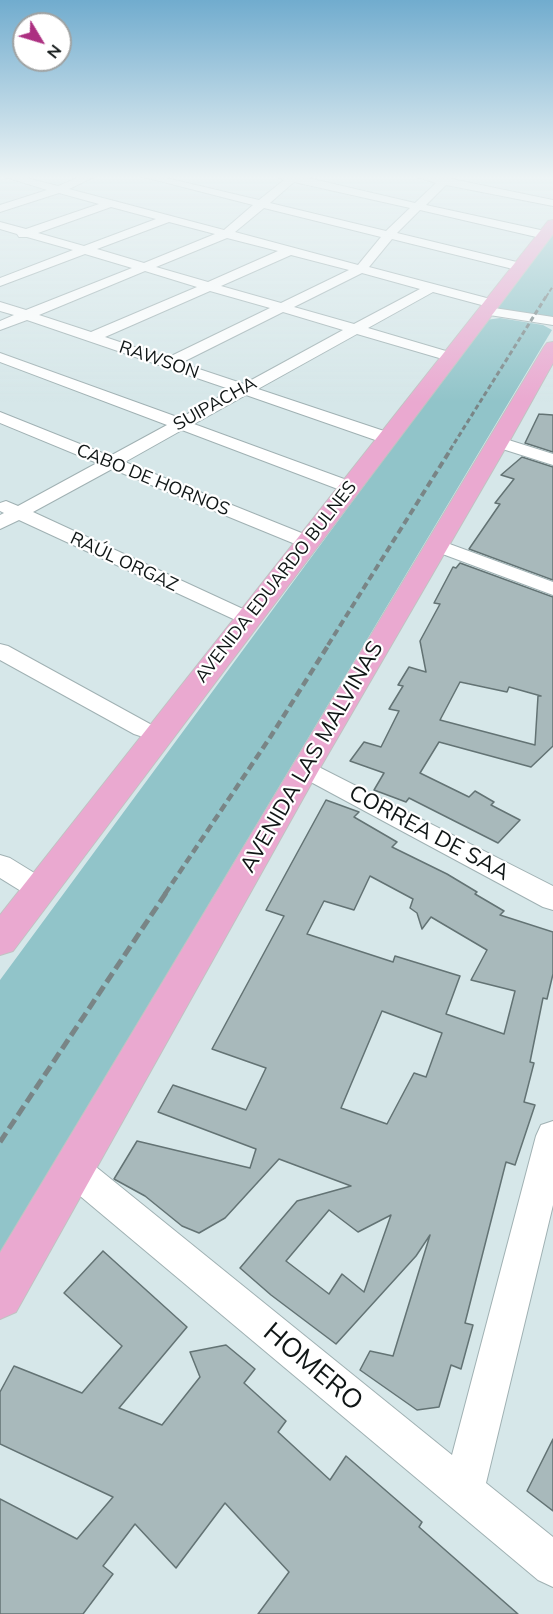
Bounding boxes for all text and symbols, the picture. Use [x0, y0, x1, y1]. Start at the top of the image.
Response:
north arrow [12, 12, 72, 72]
text: N [43, 41, 66, 63]
street label: RAWSON [116, 336, 202, 384]
street label: SUIPACHA [170, 372, 260, 436]
street label: CABO DE HORNOS [73, 439, 233, 521]
street label: AVENIDA EDUARDO BULNES [191, 477, 361, 687]
street label: RAÚL ORGAZ [67, 528, 181, 596]
street label: AVENIDA LAS MALVINAS [235, 637, 389, 877]
street label: CORREA DE SAA [344, 780, 514, 886]
street label: HOMERO [257, 1316, 369, 1418]

